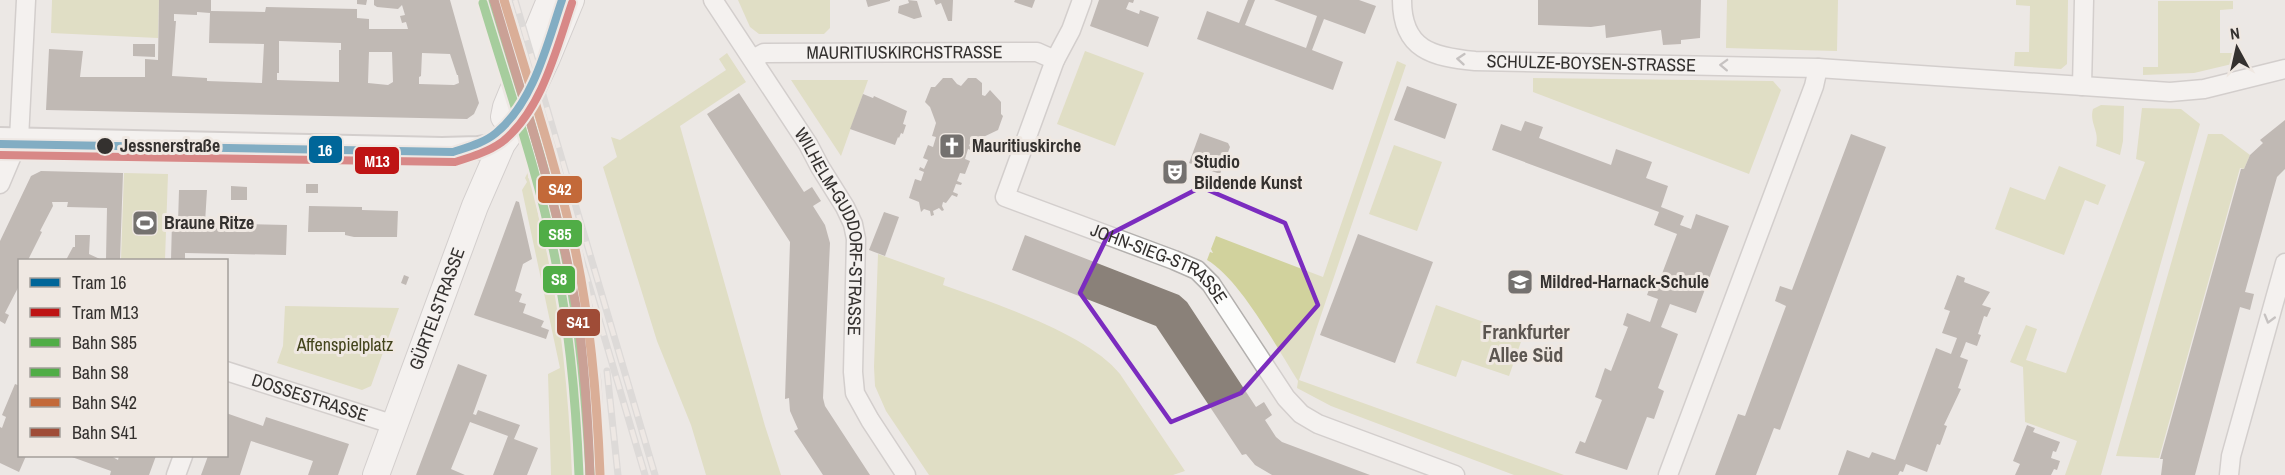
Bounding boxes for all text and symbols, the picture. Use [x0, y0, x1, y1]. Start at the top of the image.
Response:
north arrow [2207, 18, 2267, 78]
text: N [2229, 22, 2241, 45]
street label: MAURITIUSKIRCHSTRASSE [806, 39, 1003, 65]
street label: SCHULZE-BOYSEN-STRASSE [1486, 48, 1696, 78]
one-way arrow [1456, 53, 1465, 66]
one-way arrow [1719, 59, 1728, 72]
street label: WILHELM-GUDDORF-STRASSE [789, 123, 869, 336]
church icon: Mauritiuskirche [937, 131, 967, 161]
place label: Jessnerstraße [120, 133, 220, 158]
place label: Mauritiuskirche [972, 133, 1081, 158]
line badge: 16 [308, 135, 343, 164]
marker: Jessnerstraße [95, 136, 115, 156]
text: 16 [318, 139, 332, 161]
line badge: M13 [354, 146, 400, 175]
place label: Studio Bildende Kunst [1194, 149, 1302, 195]
text: M13 [364, 150, 390, 172]
theatre icon: Studio Bildende Kunst [1160, 157, 1190, 187]
line badge: S42 [537, 175, 583, 204]
text: S42 [548, 178, 572, 200]
sports icon: Braune Ritze [130, 208, 160, 238]
place label: Braune Ritze [164, 210, 254, 235]
street label: JOHN-SIEG-STRASSE [1087, 217, 1233, 308]
line badge: S85 [538, 219, 583, 248]
text: S85 [548, 223, 572, 245]
street label: GÜRTELSTRASSE [403, 244, 471, 373]
legend [18, 259, 228, 457]
line badge: S8 [542, 265, 576, 294]
school or university icon: Mildred-Harnack-Schule [1505, 267, 1535, 297]
text: S8 [551, 268, 567, 290]
place label: Mildred-Harnack-Schule [1540, 269, 1709, 294]
text: Tram 16 [72, 270, 126, 295]
text: Tram M13 [72, 300, 139, 325]
line badge: S41 [556, 308, 601, 337]
text: S41 [566, 311, 590, 333]
one-way arrow [2264, 314, 2277, 324]
district label: Frankfurter Allee Süd [1482, 318, 1570, 368]
text: Bahn S85 [72, 330, 137, 355]
park label: Affenspielplatz [296, 332, 393, 357]
text: Bahn S8 [72, 360, 129, 385]
street label: DOSSESTRASSE [249, 367, 371, 428]
text: Bahn S42 [72, 390, 137, 415]
text: Bahn S41 [72, 420, 138, 445]

